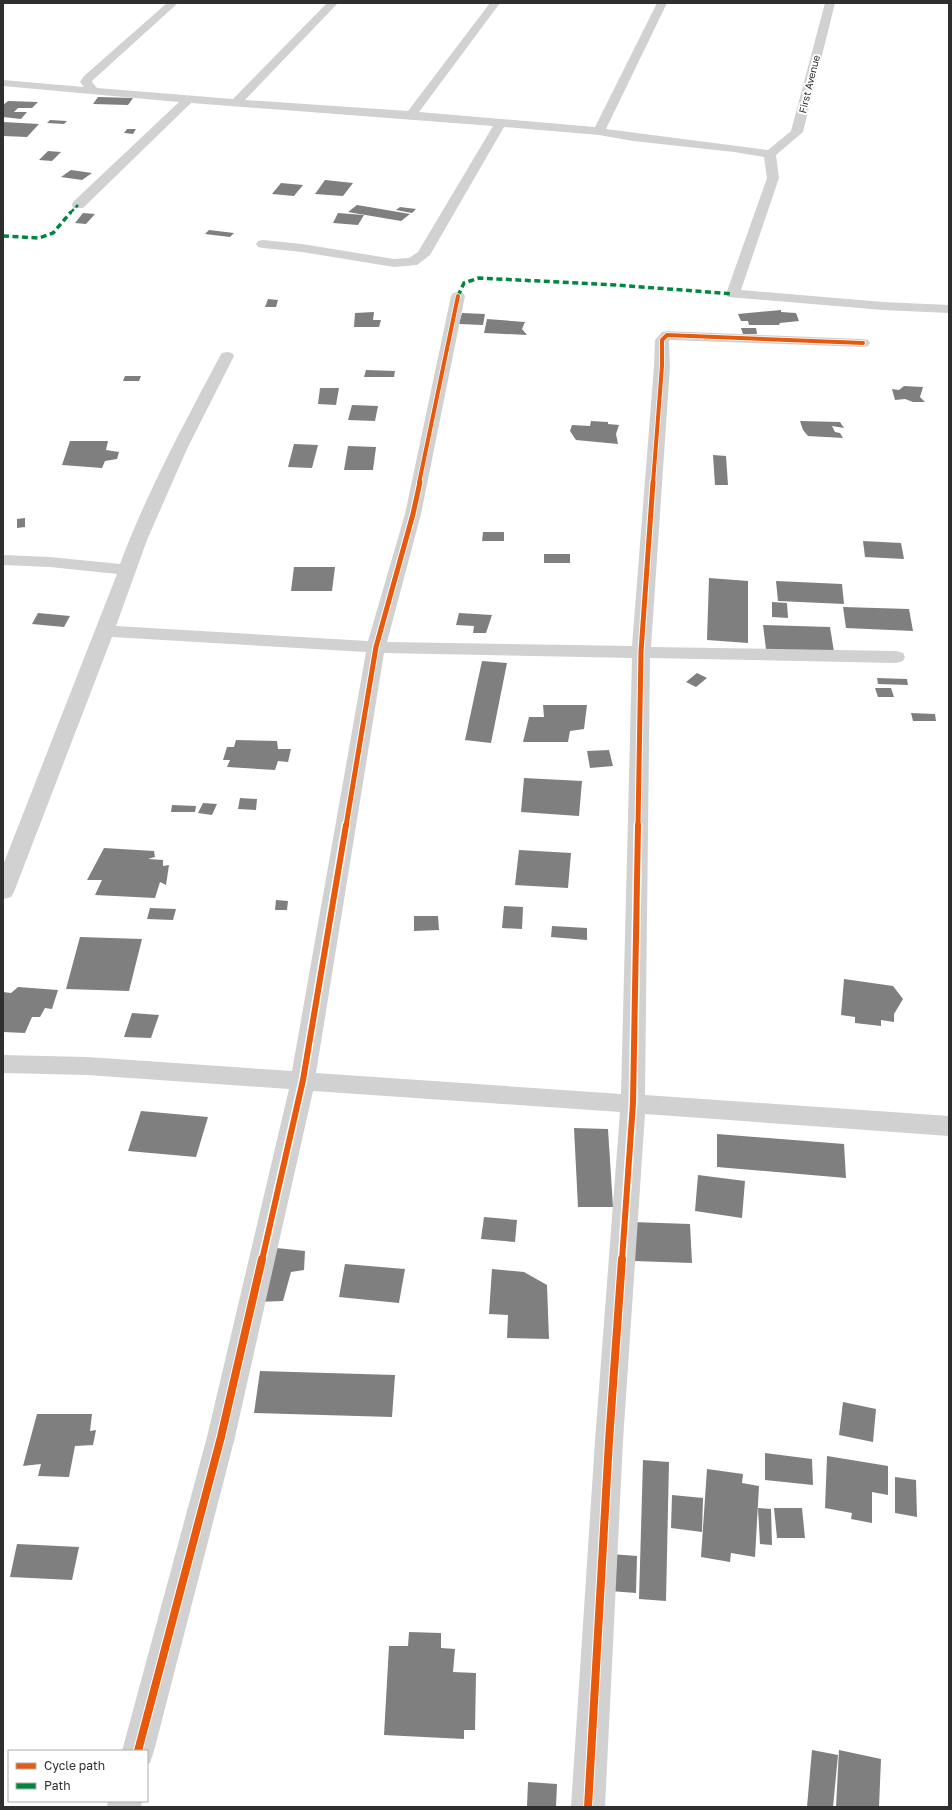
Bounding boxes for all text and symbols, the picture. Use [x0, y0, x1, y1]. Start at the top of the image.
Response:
street label: First Avenue [796, 53, 822, 114]
legend [8, 1750, 148, 1802]
text: Cycle path [44, 1758, 105, 1773]
text: Path [44, 1778, 71, 1793]

